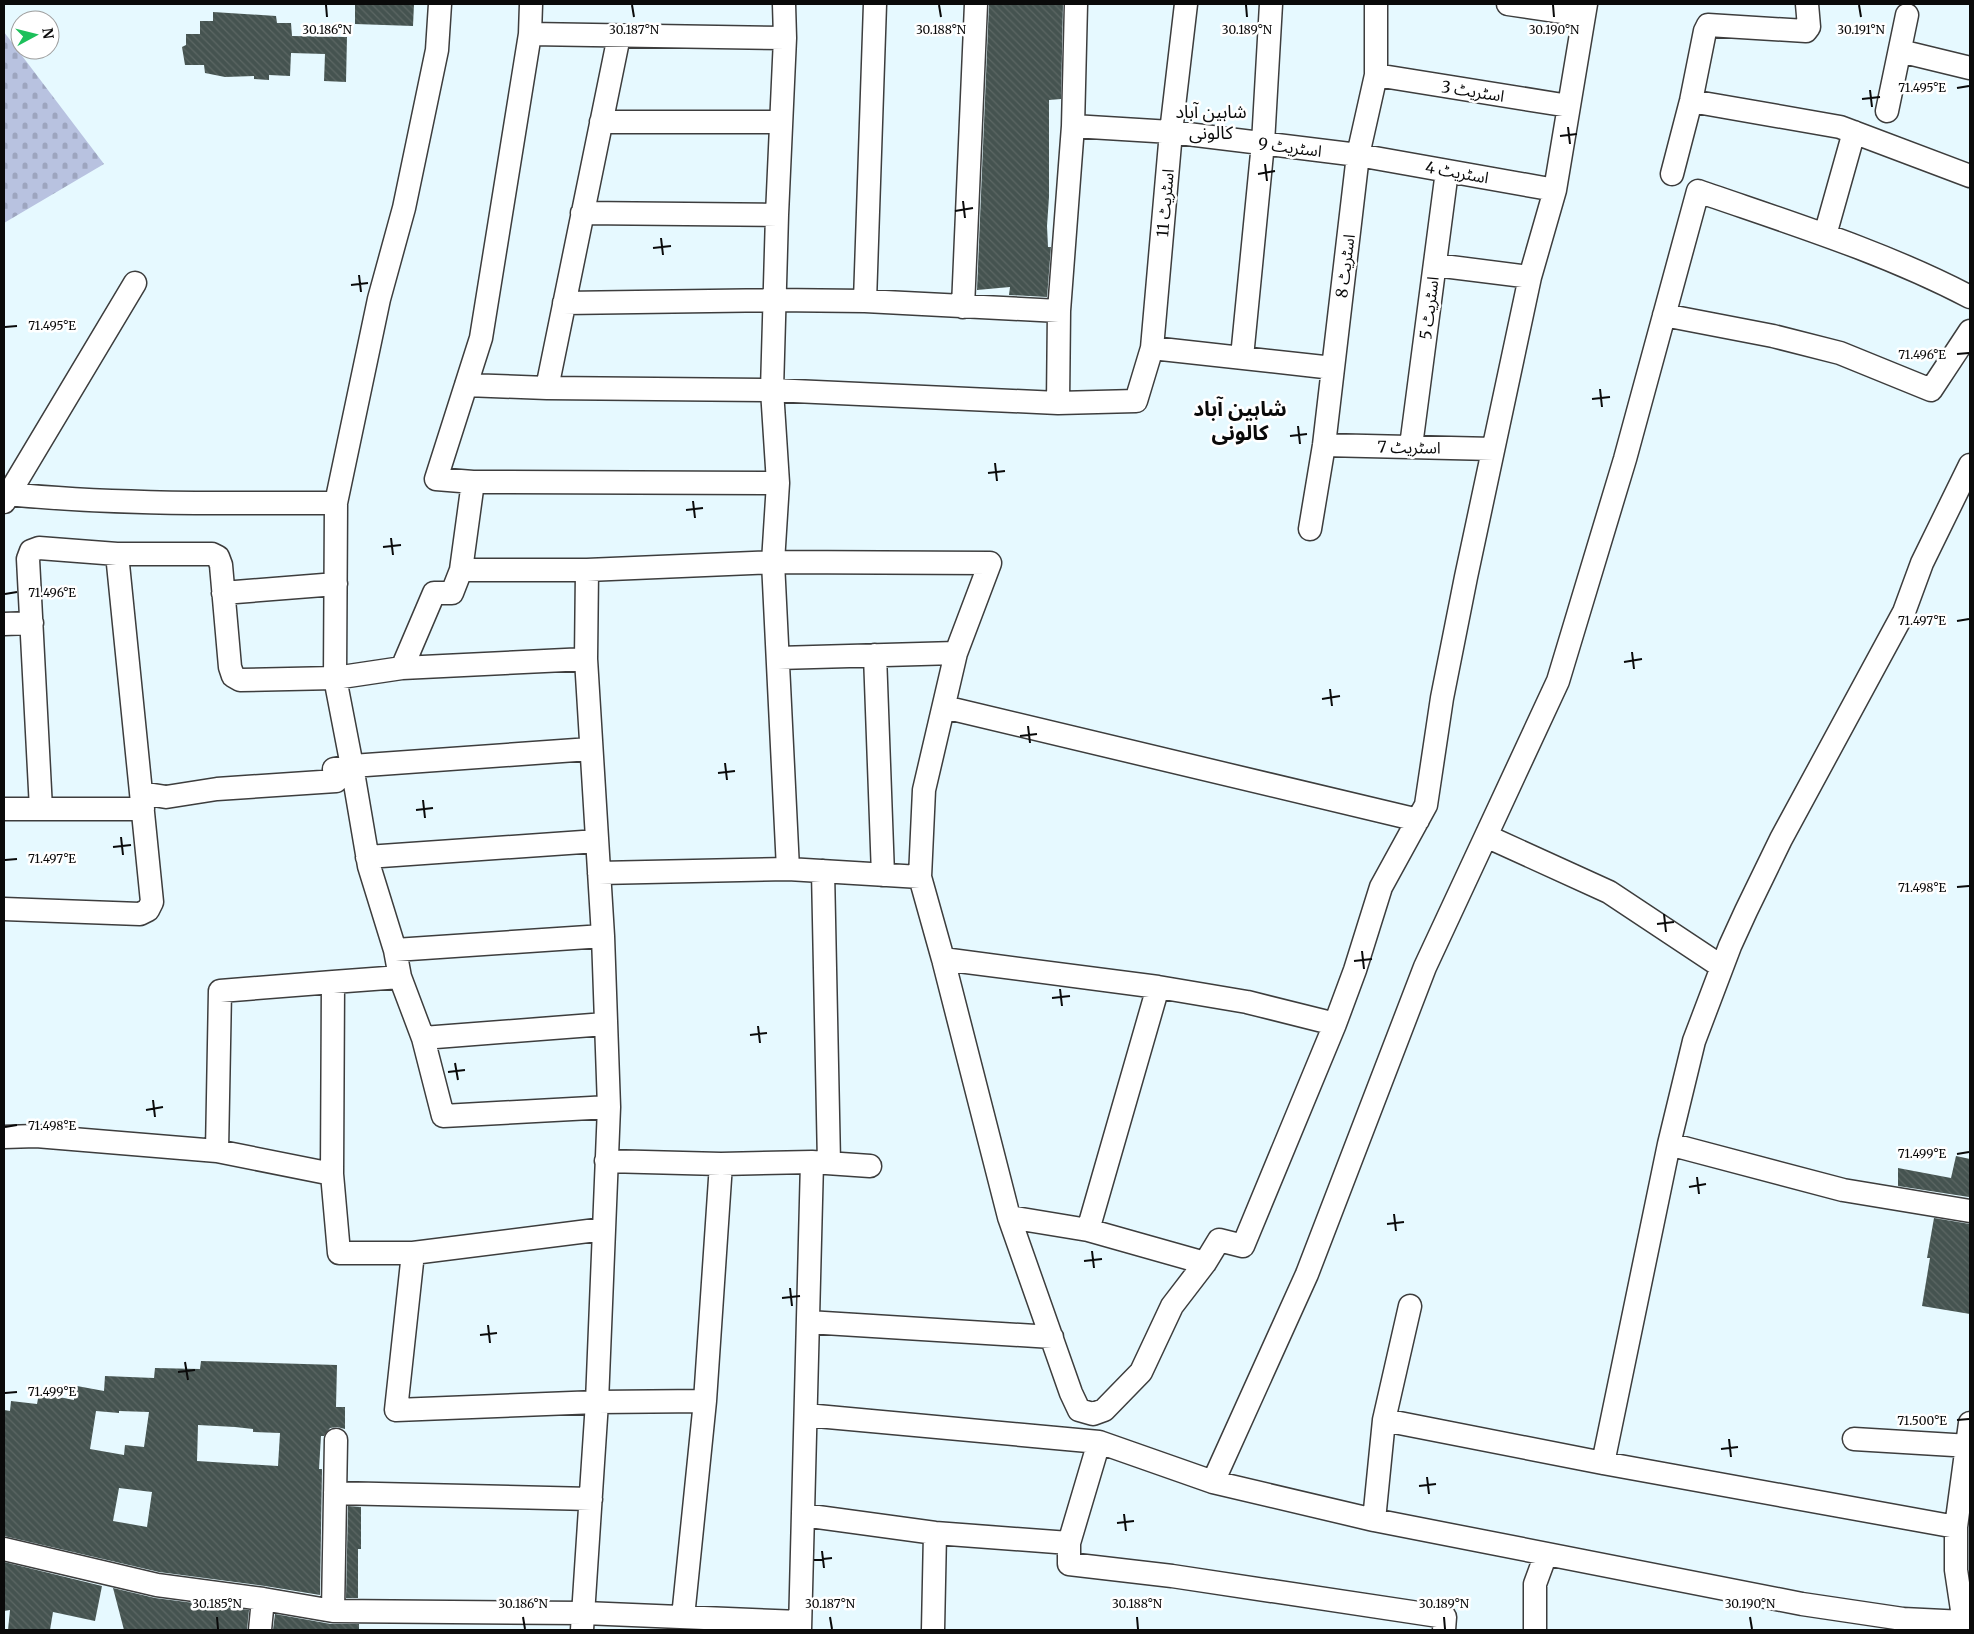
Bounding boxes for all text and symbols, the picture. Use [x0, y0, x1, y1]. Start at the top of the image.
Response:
north arrow [10, 10, 60, 60]
text: 30.186°N [302, 22, 352, 37]
text: 30.187°N [609, 22, 660, 37]
text: 30.188°N [916, 22, 967, 37]
text: 30.189°N [1222, 22, 1273, 37]
text: 30.190°N [1529, 22, 1580, 37]
text: 30.191°N [1837, 22, 1885, 37]
text: N [38, 27, 58, 40]
street label: اسٹریٹ 3 [1440, 76, 1506, 106]
text: 71.495°E [1898, 80, 1946, 95]
district label: شاہین آباد کالونی [1175, 100, 1247, 144]
street label: اسٹریٹ 9 [1257, 133, 1323, 161]
street label: اسٹریٹ 4 [1424, 157, 1490, 187]
street label: اسٹریٹ 11 [1152, 168, 1178, 238]
street label: اسٹریٹ 8 [1331, 233, 1359, 299]
street label: اسٹریٹ 5 [1415, 275, 1443, 341]
text: 71.495°E [28, 318, 76, 333]
text: 71.496°E [1898, 347, 1946, 362]
district label: شاہین آباد کالونی [1193, 395, 1287, 446]
street label: اسٹریٹ 7 [1377, 436, 1441, 458]
text: 71.496°E [28, 585, 76, 600]
text: 71.497°E [1898, 613, 1946, 628]
text: 71.497°E [28, 851, 76, 866]
text: 71.498°E [1898, 880, 1946, 895]
text: 71.498°E [28, 1118, 76, 1133]
text: 71.499°E [1898, 1146, 1947, 1161]
text: 71.499°E [28, 1384, 77, 1399]
text: 71.500°E [1897, 1413, 1947, 1428]
text: 30.185°N [192, 1596, 242, 1611]
text: 30.186°N [498, 1596, 548, 1611]
text: 30.187°N [805, 1596, 856, 1611]
text: 30.188°N [1112, 1596, 1163, 1611]
text: 30.189°N [1419, 1596, 1470, 1611]
text: 30.190°N [1725, 1596, 1776, 1611]

